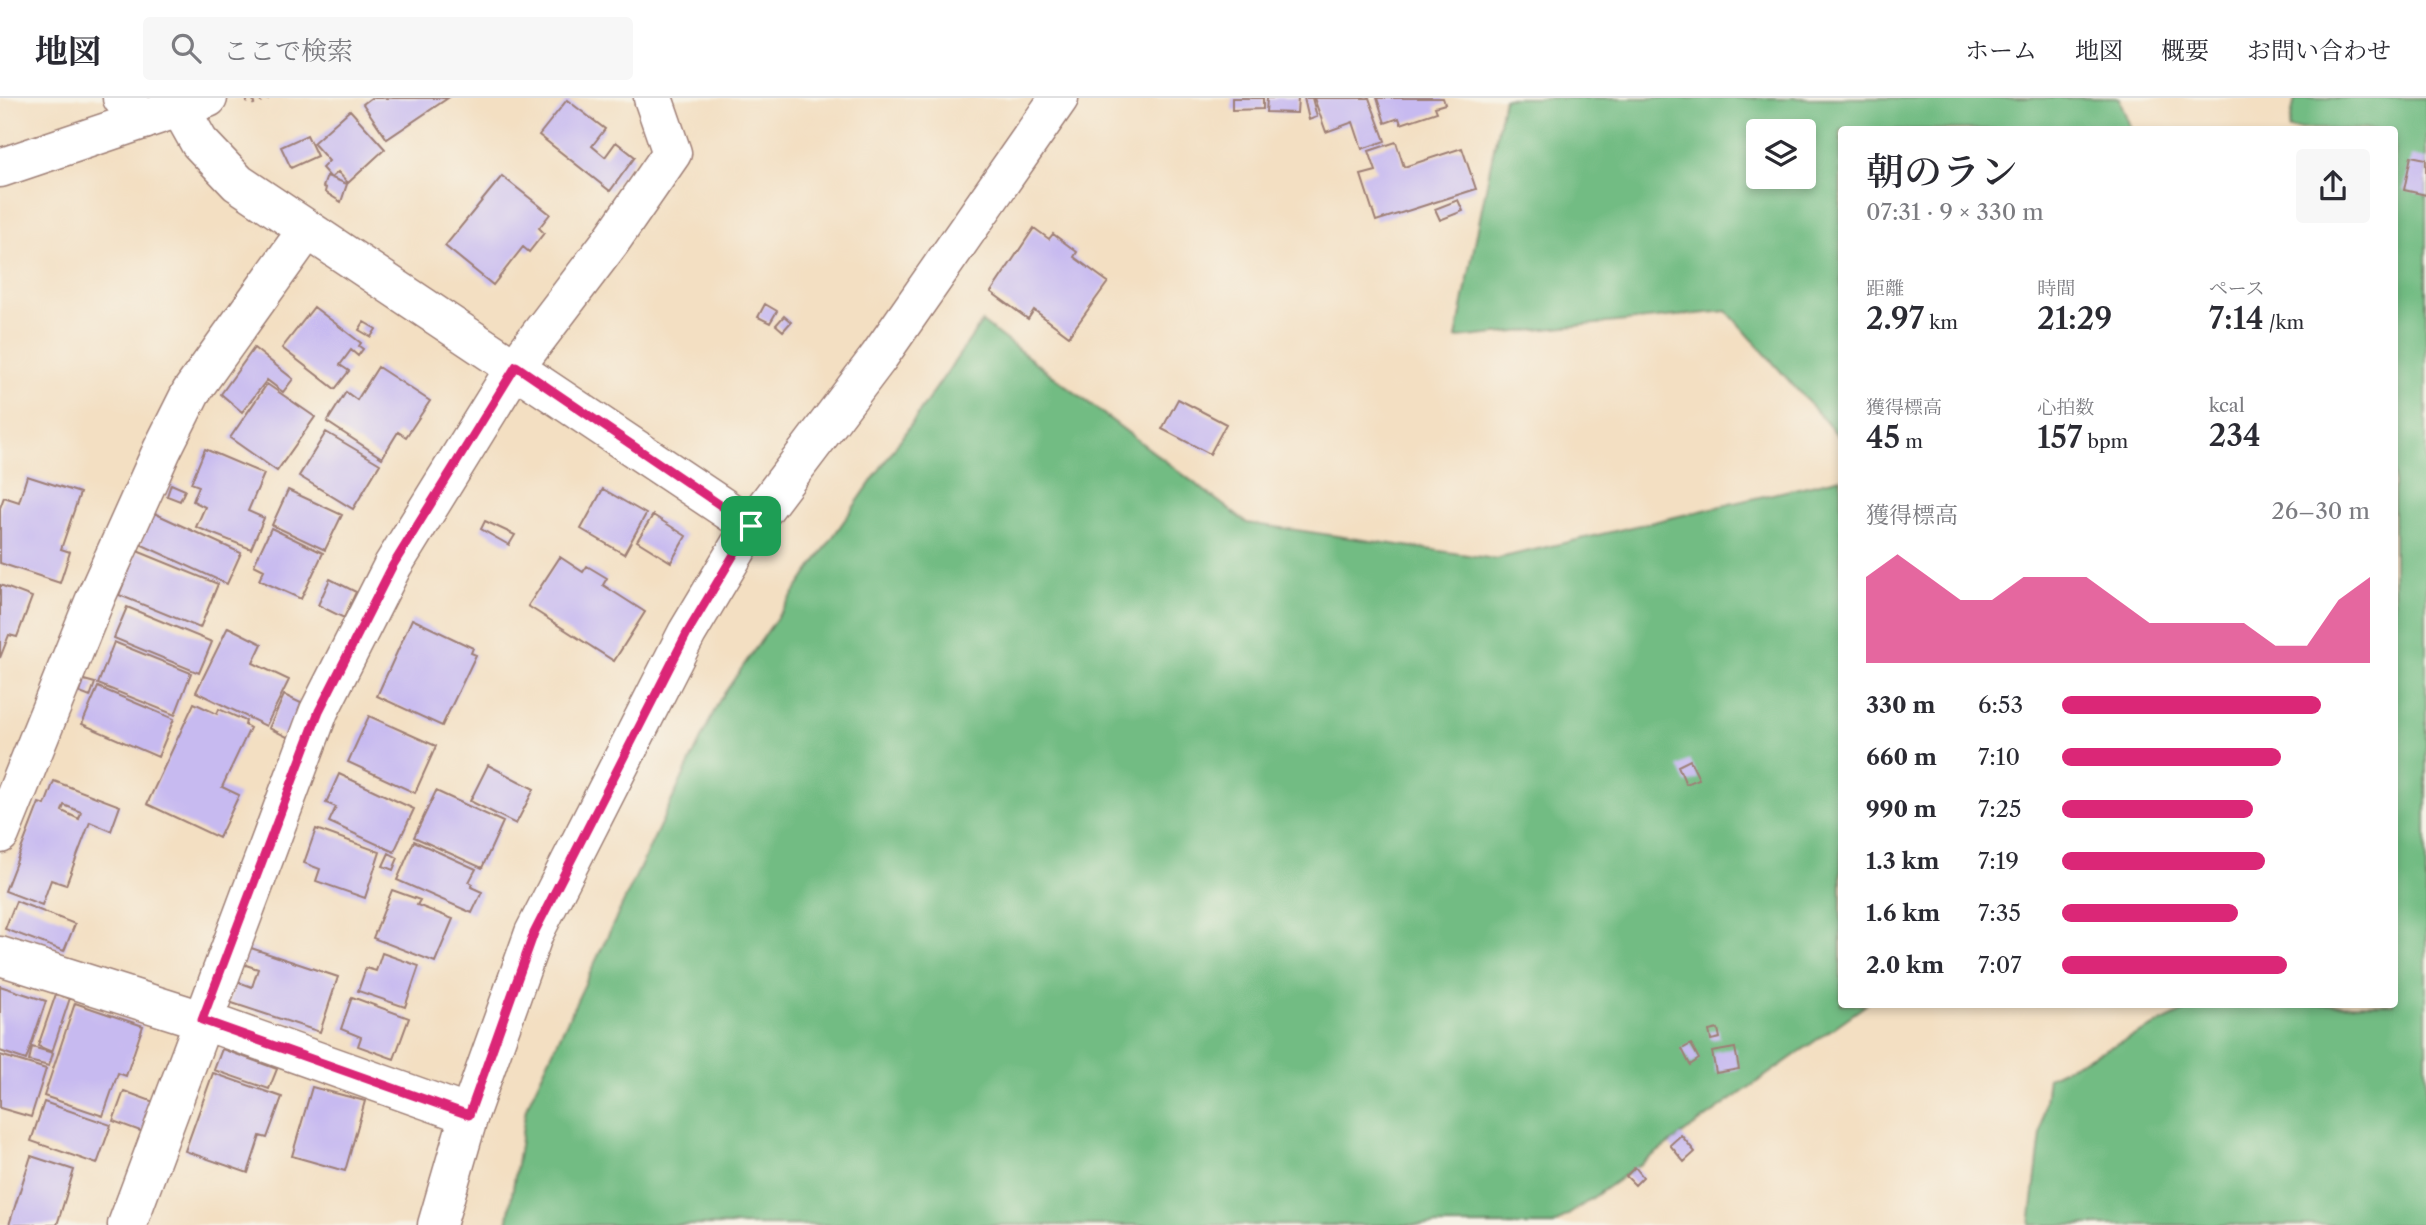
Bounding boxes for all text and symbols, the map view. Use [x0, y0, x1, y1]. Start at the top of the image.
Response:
search box [143, 17, 633, 80]
icon: search [167, 29, 205, 67]
text: 地図 [35, 31, 101, 72]
text: ここで検索 [223, 35, 353, 67]
text: ホーム [1965, 36, 2037, 65]
text: 地図 [2075, 36, 2123, 65]
text: 概要 [2161, 36, 2209, 65]
text: お問い合わせ [2247, 36, 2391, 65]
map controls [1746, 119, 1816, 189]
button: layers [1746, 119, 1816, 189]
text: 朝のラン [1866, 148, 2018, 195]
button: share [2296, 149, 2370, 223]
text: 07:31 · 9 × 330 m [1866, 198, 2044, 226]
text: 距離 [1866, 277, 1904, 300]
text: 時間 [2037, 277, 2075, 300]
text: ペース [2209, 277, 2265, 300]
text: 2.97 [1866, 300, 1924, 337]
text: 21:29 [2037, 300, 2112, 337]
text: 7:14 [2209, 300, 2264, 337]
text: km [1924, 311, 1958, 334]
text: /km [2264, 311, 2304, 334]
text: kcal [2209, 394, 2245, 417]
text: 獲得標高 [1866, 396, 1942, 419]
text: 心拍数 [2037, 396, 2094, 419]
text: 234 [2209, 417, 2261, 454]
text: 45 [1866, 419, 1900, 456]
text: 157 [2037, 419, 2082, 456]
text: m [1900, 430, 1923, 453]
text: bpm [2082, 430, 2128, 453]
pin [721, 496, 781, 556]
text: 26–30 m [2271, 497, 2370, 525]
text: 獲得標高 [1866, 501, 1958, 529]
icon: arrive [732, 507, 770, 545]
text: 330 m [1866, 691, 1935, 719]
text: 6:53 [1978, 691, 2023, 719]
text: 660 m [1866, 743, 1937, 771]
text: 7:10 [1978, 743, 2020, 771]
text: 990 m [1866, 795, 1937, 823]
text: 7:25 [1978, 795, 2022, 823]
text: 1.3 km [1866, 847, 1940, 875]
text: 7:19 [1978, 847, 2019, 875]
text: 1.6 km [1866, 899, 1940, 927]
text: 7:35 [1978, 899, 2021, 927]
text: 2.0 km [1866, 951, 1944, 979]
text: 7:07 [1978, 951, 2022, 979]

